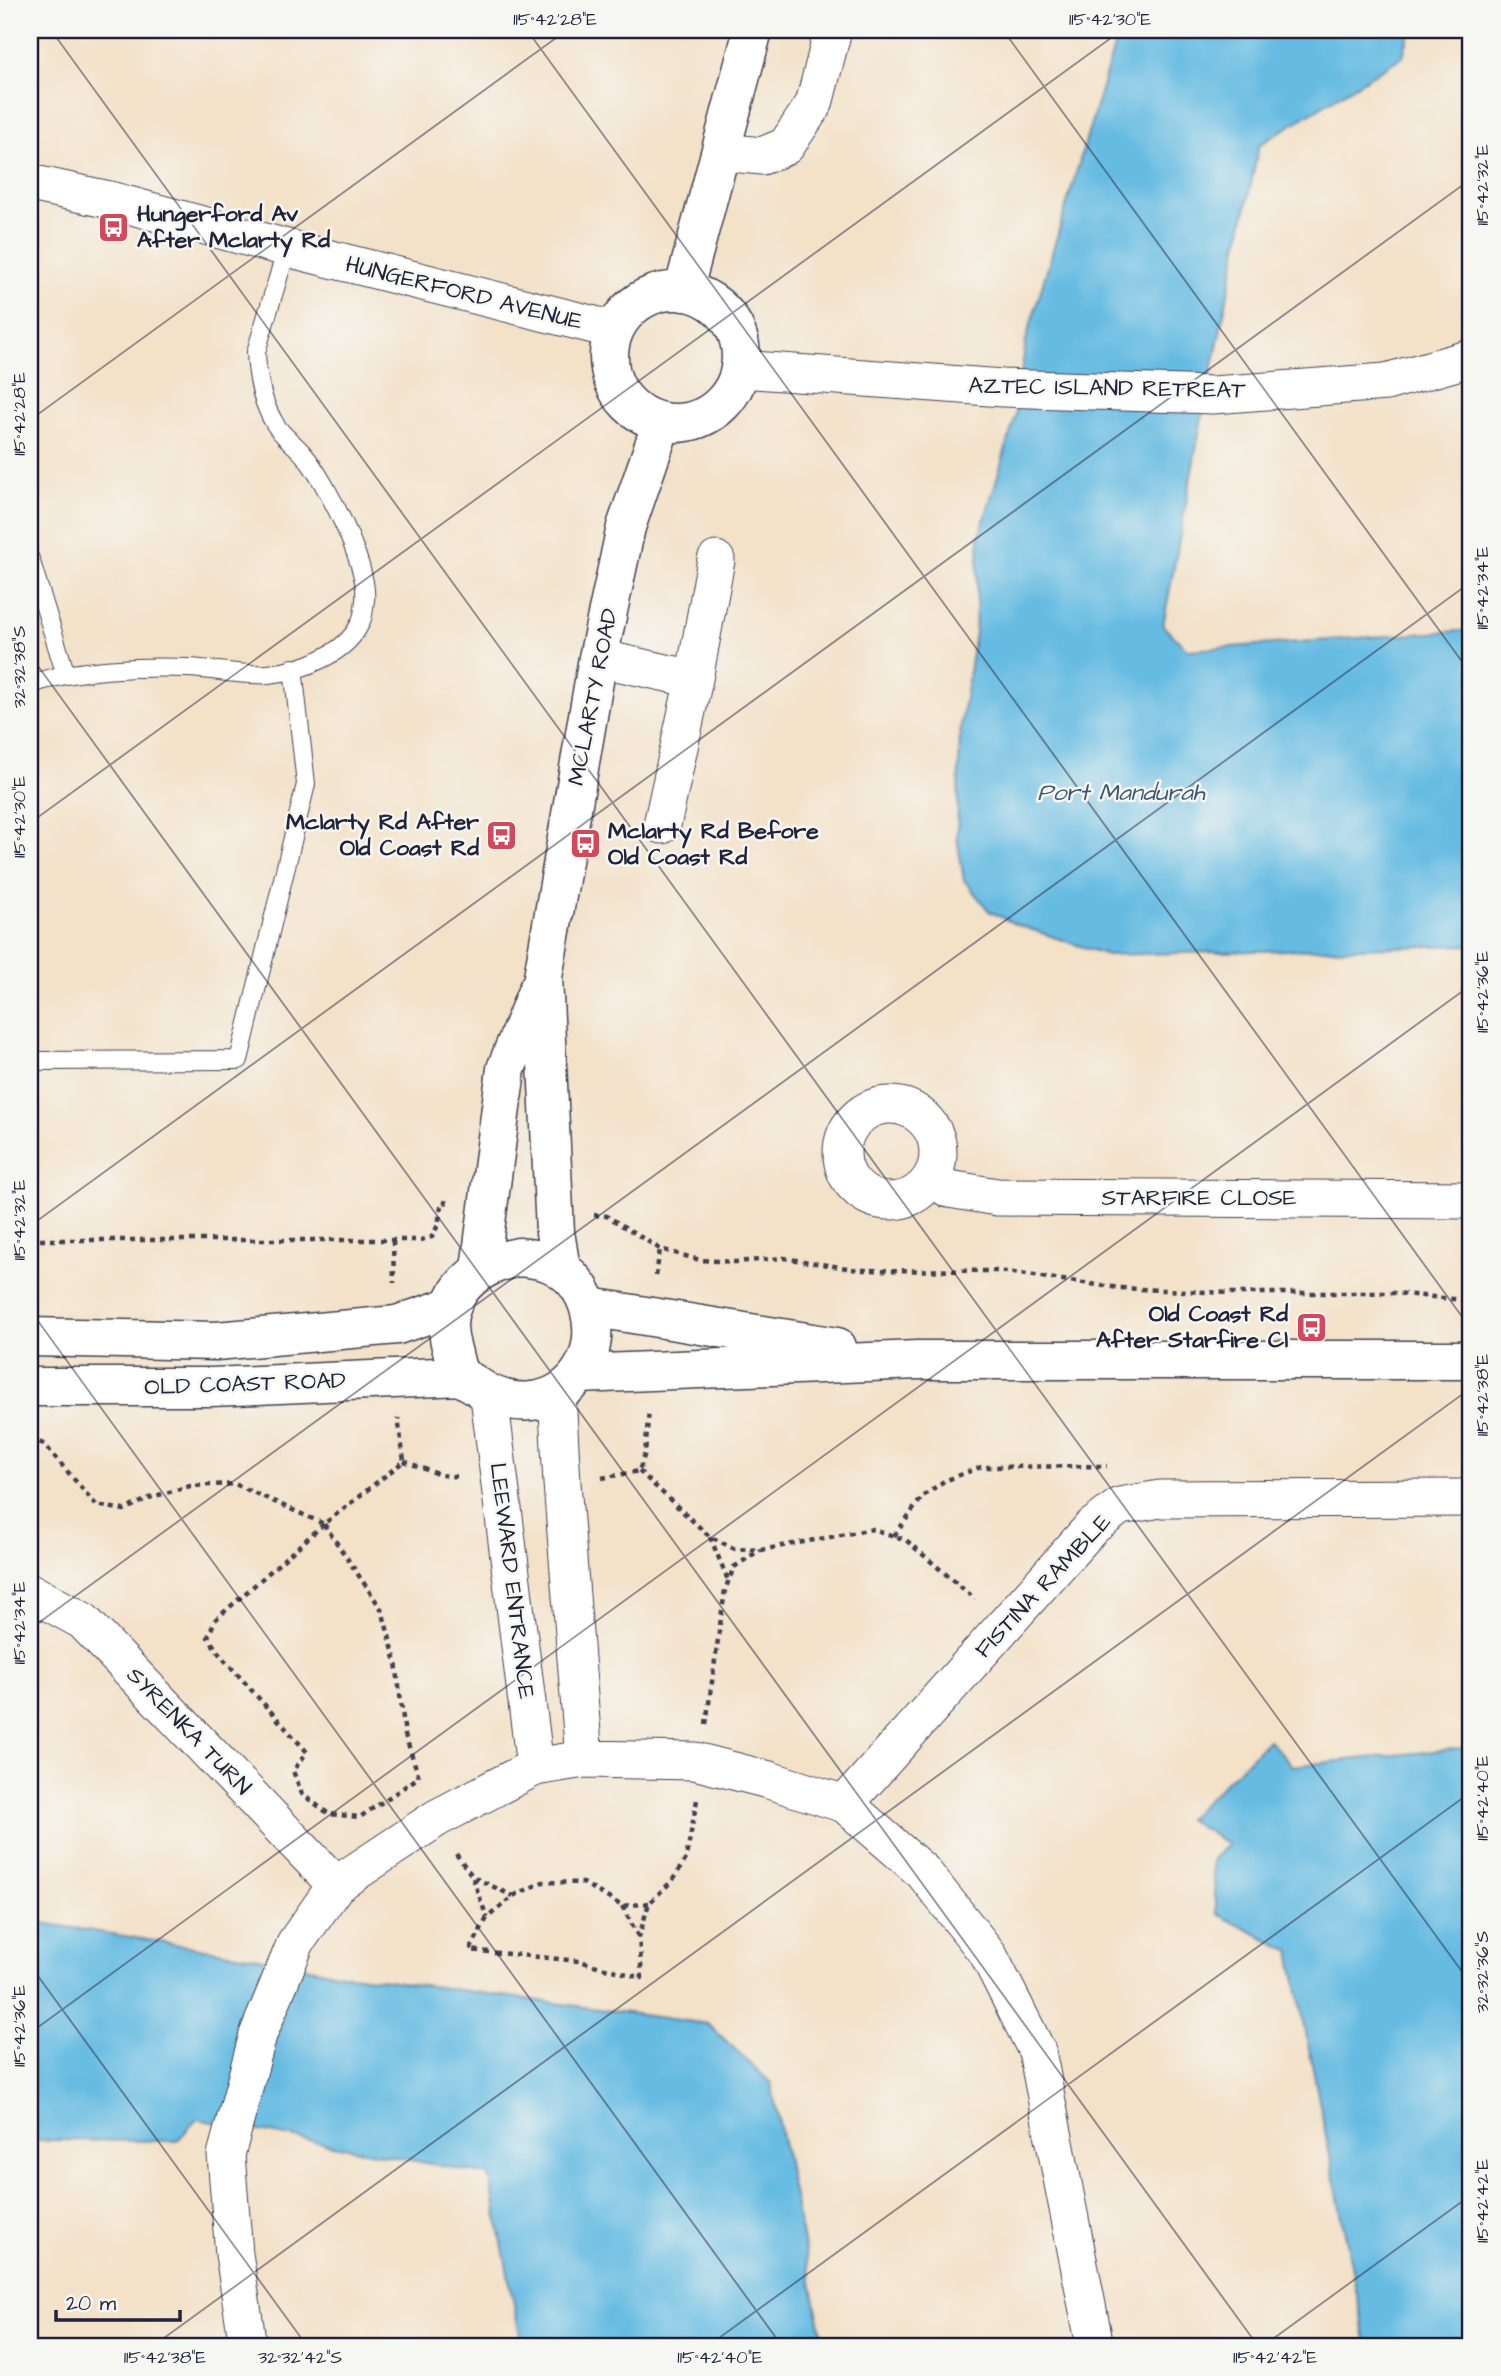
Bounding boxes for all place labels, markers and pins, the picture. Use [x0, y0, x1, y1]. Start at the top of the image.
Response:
place label: Hungerford Av After Mclarty Rd [137, 198, 330, 258]
bus stop icon: Hungerford Av After Mclarty Rd [97, 210, 131, 244]
place label: Mclarty Rd After Old Coast Rd [286, 806, 479, 864]
place label: Mclarty Rd Before Old Coast Rd [608, 815, 819, 873]
bus stop icon: Mclarty Rd After Old Coast Rd [485, 818, 519, 852]
bus stop icon: Mclarty Rd Before Old Coast Rd [568, 827, 602, 861]
place label: Old Coast Rd After Starfire Cl [1096, 1298, 1288, 1356]
bus stop icon: Old Coast Rd After Starfire Cl [1294, 1310, 1328, 1344]

